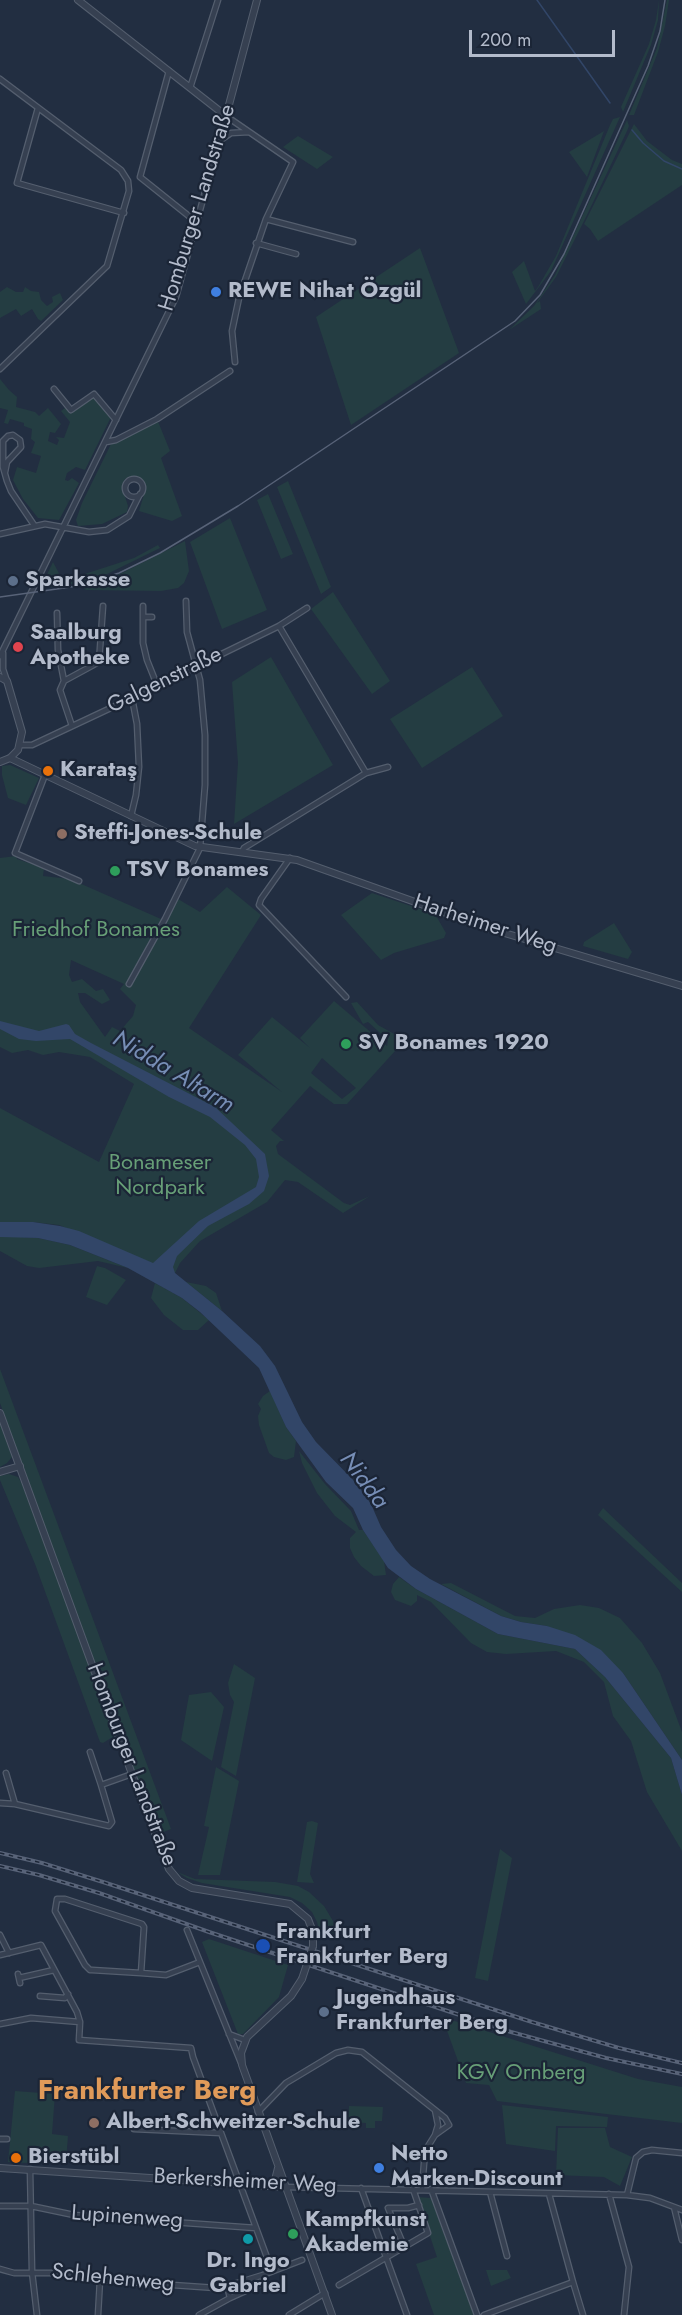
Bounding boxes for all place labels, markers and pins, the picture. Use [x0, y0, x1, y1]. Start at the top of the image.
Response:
place label: REWE Nihat Özgül [228, 279, 422, 305]
marker: REWE Nihat Özgül [209, 285, 223, 299]
place label: Sparkasse [25, 568, 130, 594]
marker: Sparkasse [6, 574, 20, 588]
place label: Saalburg Apotheke [30, 621, 130, 672]
marker: Saalburg Apotheke [11, 640, 25, 654]
place label: Karataş [60, 758, 137, 784]
marker: Karataş [41, 764, 55, 778]
place label: Steffi-Jones-Schule [74, 821, 262, 847]
marker: Steffi-Jones-Schule [55, 827, 69, 841]
place label: TSV Bonames [127, 858, 269, 884]
marker: TSV Bonames [108, 864, 122, 878]
place label: SV Bonames 1920 [358, 1031, 549, 1057]
marker: SV Bonames 1920 [339, 1037, 353, 1051]
place label: Frankfurt Frankfurter Berg [276, 1920, 448, 1972]
marker: Frankfurt Frankfurter Berg [254, 1937, 272, 1955]
place label: Jugendhaus Frankfurter Berg [336, 1986, 508, 2038]
marker: Jugendhaus Frankfurter Berg [317, 2005, 331, 2019]
place label: Albert-Schweitzer-Schule [106, 2110, 360, 2136]
marker: Albert-Schweitzer-Schule [87, 2116, 101, 2130]
place label: Netto Marken-Discount [391, 2142, 562, 2194]
place label: Bierstübl [28, 2145, 120, 2171]
marker: Bierstübl [9, 2151, 23, 2165]
marker: Netto Marken-Discount [372, 2161, 386, 2175]
place label: Kampfkunst Akademie [305, 2208, 426, 2260]
marker: Kampfkunst Akademie [286, 2227, 300, 2241]
marker: Dr. Ingo Gabriel [241, 2232, 255, 2246]
place label: Dr. Ingo Gabriel [206, 2249, 290, 2300]

